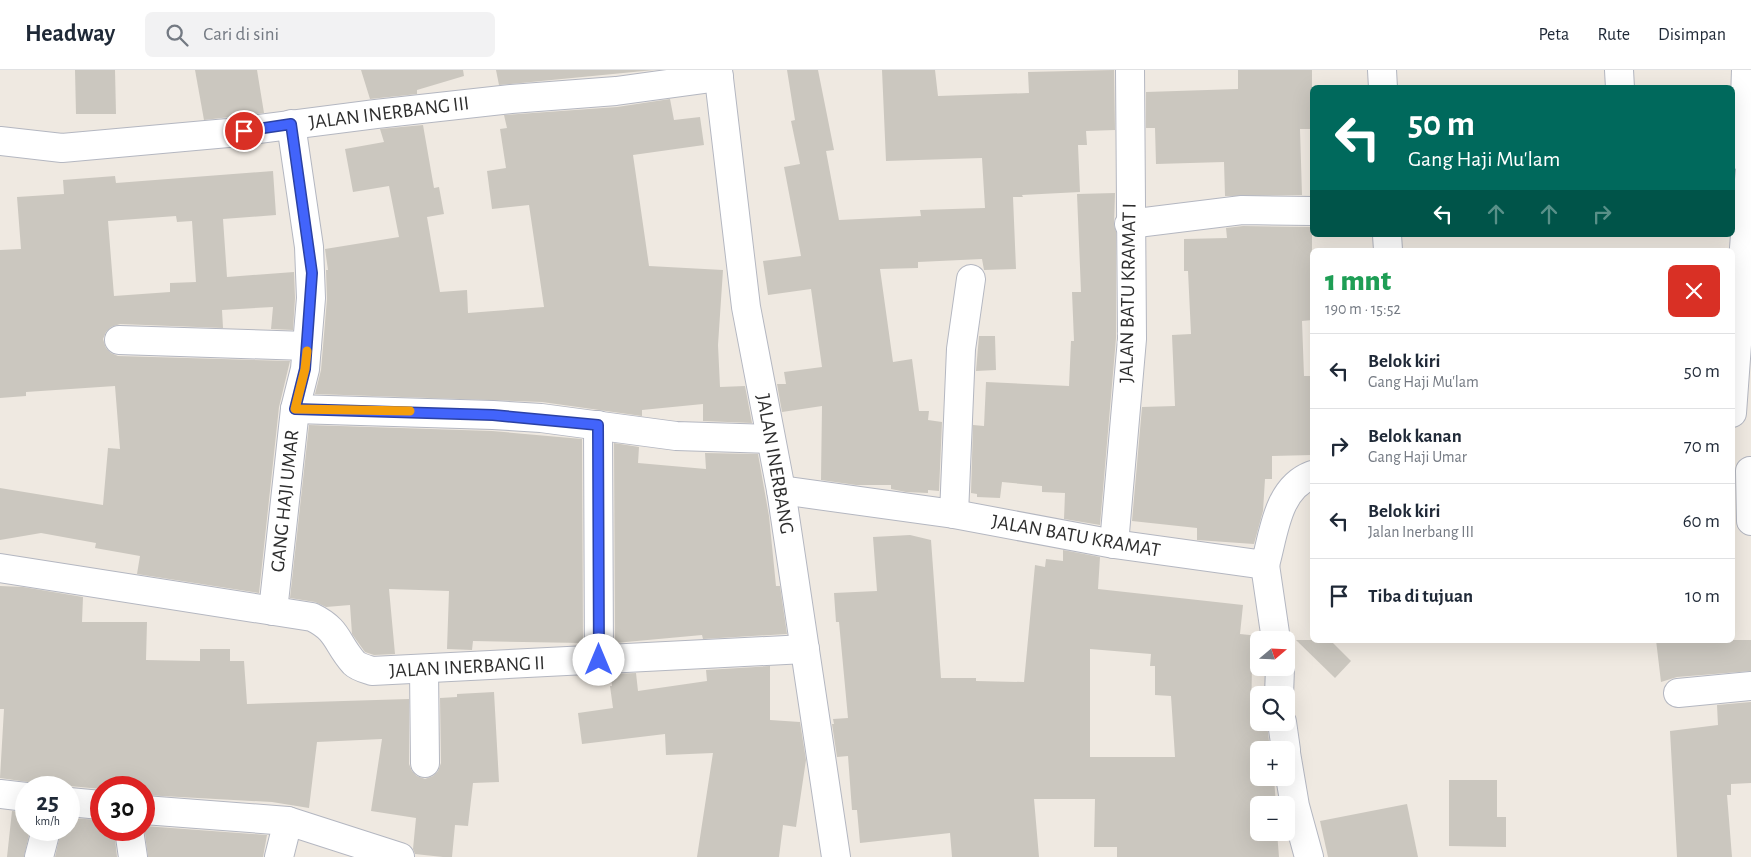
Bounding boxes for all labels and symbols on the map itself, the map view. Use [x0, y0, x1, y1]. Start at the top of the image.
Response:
street label: JALAN INERBANG III [308, 93, 470, 133]
pin [223, 110, 265, 152]
street label: JALAN BATU KRAMAT I [1116, 203, 1140, 383]
street label: JALAN INERBANG [753, 392, 797, 536]
street label: GANG HAJI UMAR [268, 429, 302, 573]
street label: JALAN BATU KRAMAT [990, 511, 1162, 561]
north arrow [1250, 631, 1295, 676]
position arrow [572, 633, 624, 685]
street label: JALAN INERBANG II [389, 653, 545, 681]
speed limit sign: 30 [90, 776, 155, 841]

